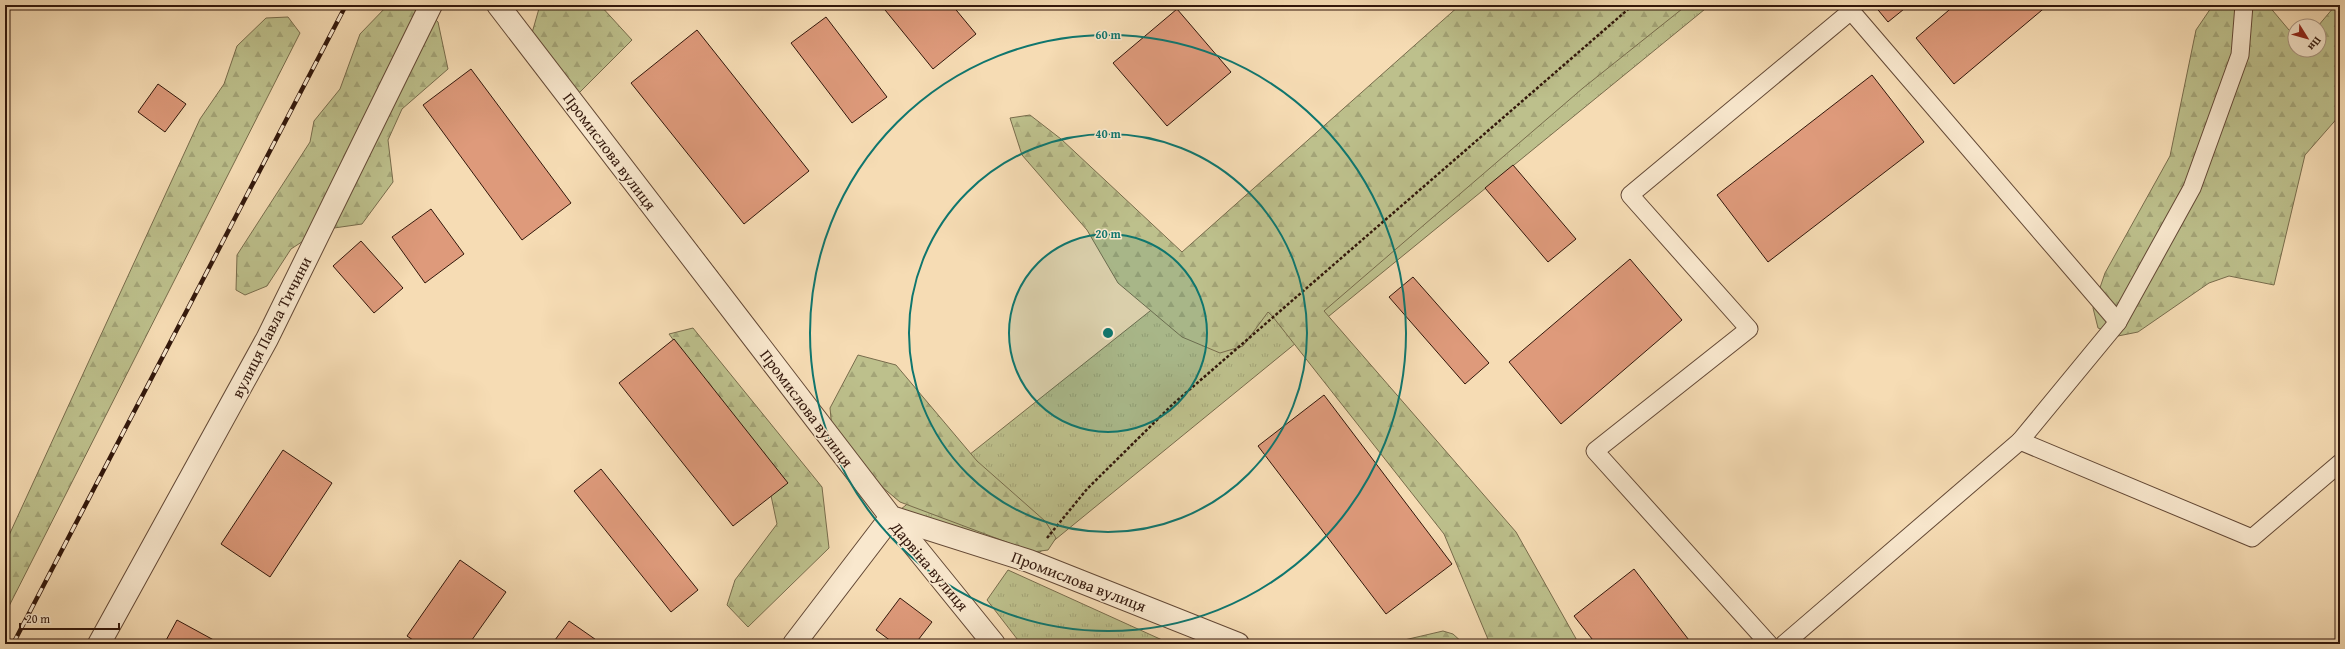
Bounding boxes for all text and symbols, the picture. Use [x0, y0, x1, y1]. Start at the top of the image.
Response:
north arrow [2287, 18, 2327, 58]
text: 60 m [1095, 26, 1121, 43]
text: Пн [2304, 34, 2326, 55]
street label: Промислова вулиця [558, 87, 662, 215]
text: 40 m [1095, 125, 1121, 142]
text: 20 m [1095, 225, 1121, 242]
street label: вулиця Павла Тичини [225, 252, 317, 402]
centre of rings [1101, 326, 1115, 340]
street label: Промислова вулиця [755, 344, 859, 472]
street label: Дарвіна вулиця [885, 515, 975, 616]
street label: Промислова вулиця [1008, 544, 1150, 618]
scale bar [20, 605, 119, 631]
text: 20 m [26, 610, 50, 627]

